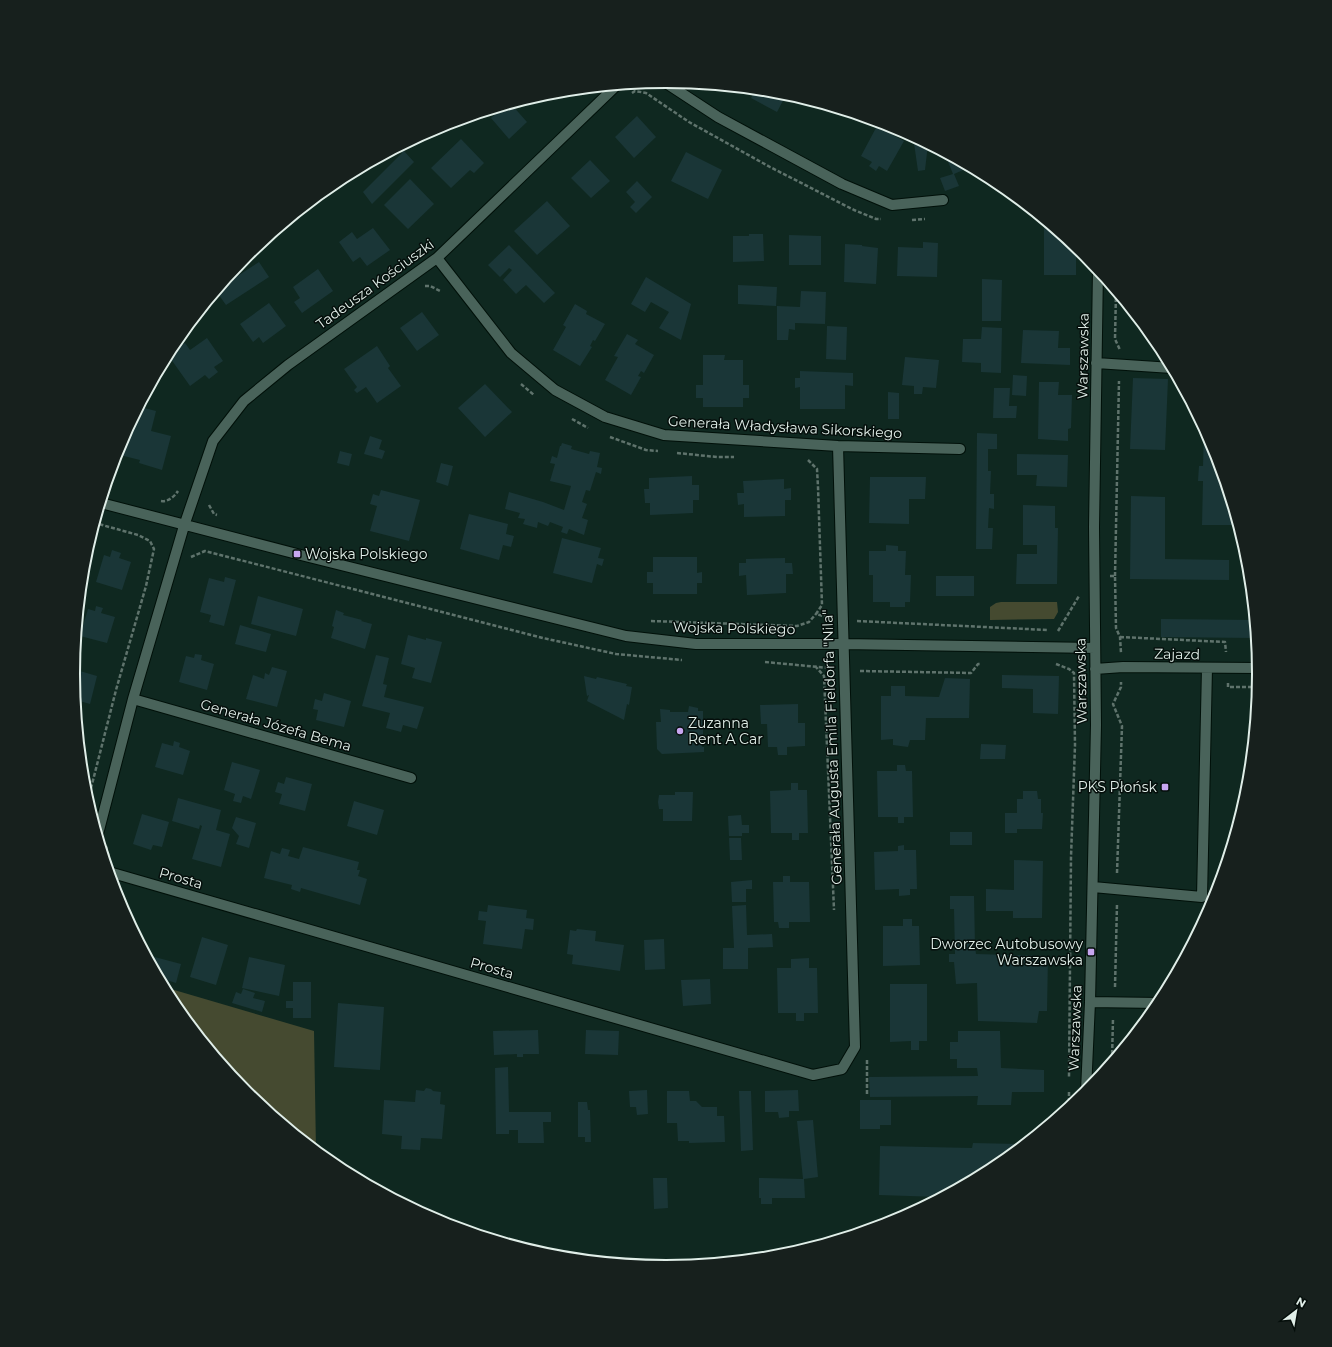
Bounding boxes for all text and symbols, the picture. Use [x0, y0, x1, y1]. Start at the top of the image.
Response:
street label: Tadeusza Kościuszki [312, 235, 438, 333]
street label: Warszawska [1073, 313, 1093, 399]
street label: Generała Władysława Sikorskiego [667, 412, 903, 442]
place label: Wojska Polskiego [305, 545, 428, 563]
marker: Wojska Polskiego [292, 549, 302, 559]
street label: Generała Augusta Emila Fieldorfa "Nila" [818, 609, 846, 885]
street label: Wojska Polskiego [673, 618, 796, 638]
street label: Warszawska [1071, 638, 1091, 724]
street label: Zajazd [1154, 645, 1200, 663]
street label: Generała Józefa Bema [198, 695, 354, 755]
place label: Zuzanna Rent A Car [688, 714, 763, 748]
marker: Zuzanna Rent A Car [675, 726, 685, 736]
place label: PKS Płońsk [1078, 778, 1158, 796]
marker: PKS Płońsk [1160, 782, 1170, 792]
street label: Prosta [157, 863, 205, 893]
place label: Dworzec Autobusowy Warszawska [930, 935, 1083, 969]
marker: Dworzec Autobusowy Warszawska [1086, 947, 1096, 957]
street label: Prosta [468, 953, 516, 983]
street label: Warszawska [1064, 985, 1086, 1071]
north arrow [1276, 1291, 1316, 1331]
text: N [1294, 1294, 1309, 1311]

